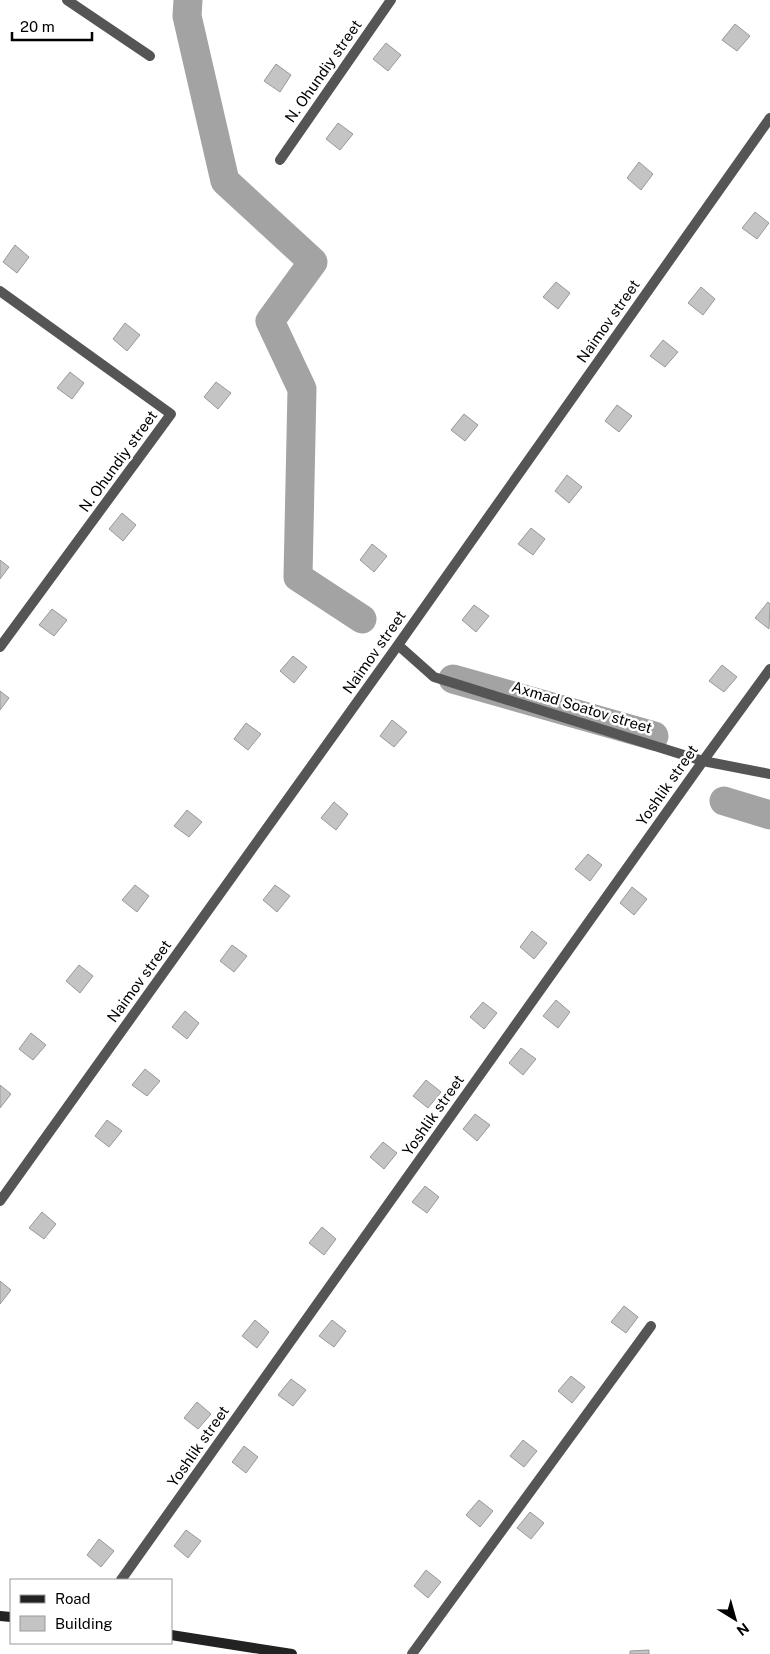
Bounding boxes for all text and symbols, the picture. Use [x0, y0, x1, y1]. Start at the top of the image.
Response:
scale bar [12, 10, 92, 42]
street label: N. Ohundiy street [281, 16, 365, 125]
text: 20 m [20, 18, 55, 35]
street label: Naimov street [573, 276, 643, 366]
street label: N. Ohundiy street [76, 407, 161, 515]
street label: Naimov street [339, 607, 409, 697]
street label: Axmad Soatov street [510, 678, 654, 736]
street label: Yoshlik street [633, 741, 701, 829]
street label: Naimov street [104, 937, 175, 1025]
street label: Yoshlik street [399, 1071, 467, 1159]
street label: Yoshlik street [164, 1402, 232, 1490]
legend [10, 1579, 172, 1644]
text: Road [55, 1590, 91, 1607]
north arrow [710, 1594, 760, 1644]
text: Building [55, 1615, 113, 1632]
text: N [734, 1620, 752, 1639]

